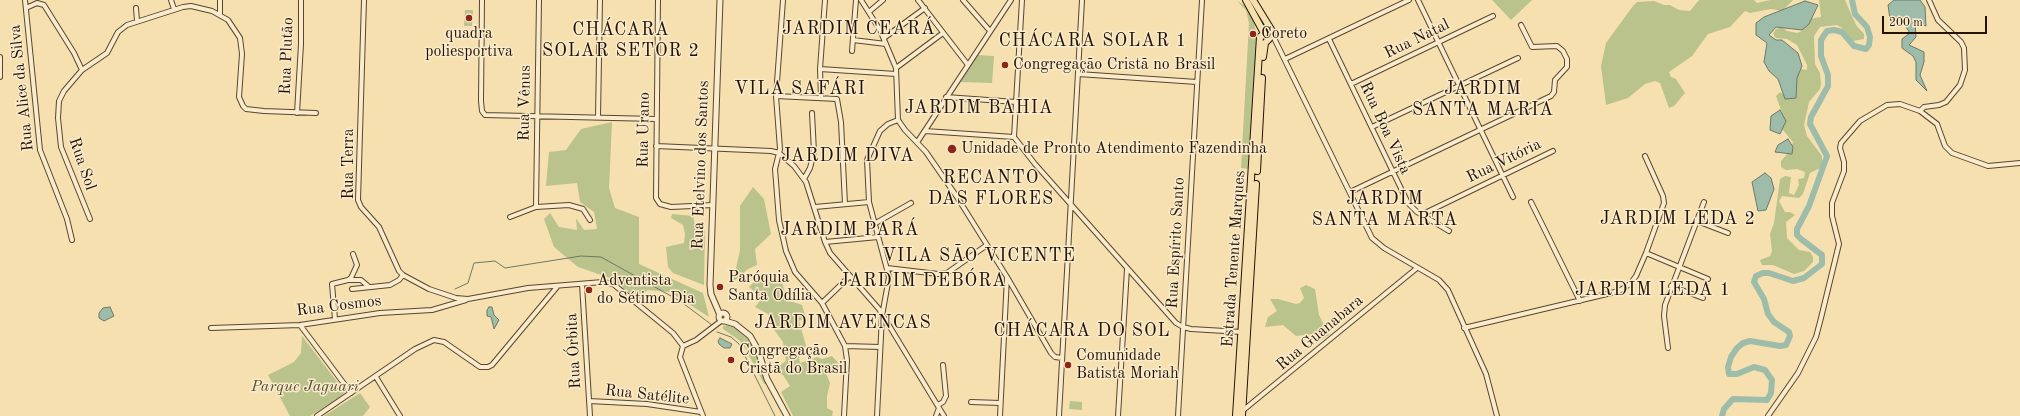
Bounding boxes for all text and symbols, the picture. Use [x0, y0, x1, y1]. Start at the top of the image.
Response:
scale bar [1884, 8, 1989, 34]
marker: quadra poliesportiva [464, 13, 474, 23]
street label: Rua Natal [1381, 15, 1453, 63]
street label: Rua Plutão [276, 17, 298, 95]
text: 200 m [1889, 17, 1923, 29]
district label: JARDIM CEARÁ [782, 18, 936, 40]
district label: CHÁCARA SOLAR SETOR 2 [542, 19, 700, 62]
street label: Rua Alice da Silva [6, 24, 38, 152]
place label: quadra poliesportiva [425, 24, 513, 62]
place label: Coreto [1261, 24, 1307, 44]
marker: Coreto [1248, 29, 1258, 39]
district label: CHÁCARA SOLAR 1 [999, 30, 1187, 52]
place label: Congregação Cristã no Brasil [1013, 55, 1215, 75]
marker: Congregação Cristã no Brasil [1000, 60, 1010, 70]
street label: Rua Vênus [515, 65, 535, 141]
district label: VILA SAFÁRI [734, 78, 866, 100]
district label: JARDIM SANTA MARIA [1412, 78, 1554, 120]
street label: Rua Boa Vista [1355, 79, 1415, 177]
street label: Rua Etelvino dos Santos [688, 80, 714, 250]
street label: Rua Urano [634, 92, 654, 168]
district label: JARDIM BAHIA [905, 97, 1053, 119]
street label: Rua Terra [339, 128, 359, 200]
street label: Rua Sol [64, 135, 100, 193]
street label: Rua Vitória [1464, 135, 1544, 187]
place label: Unidade de Pronto Atendimento Fazendinha [961, 139, 1267, 159]
marker: Unidade de Pronto Atendimento Fazendinha [946, 143, 958, 155]
district label: JARDIM DIVA [781, 145, 915, 167]
district label: RECANTO DAS FLORES [928, 167, 1054, 210]
street label: Estrada Tenente Marques [1218, 170, 1250, 348]
street label: Rua Espírito Santo [1163, 177, 1189, 309]
district label: JARDIM SANTA MARTA [1312, 188, 1458, 230]
district label: JARDIM LEDA 2 [1600, 208, 1756, 230]
district label: JARDIM PARÁ [781, 219, 919, 241]
district label: VILA SÃO VICENTE [882, 245, 1076, 267]
place label: Paróquia Santa Odília [728, 268, 813, 306]
district label: JARDIM DEBÓRA [839, 270, 1007, 292]
place label: Adventista do Sétimo Dia [597, 271, 695, 309]
district label: JARDIM LEDA 1 [1575, 279, 1731, 301]
marker: Paróquia Santa Odília [715, 282, 725, 292]
marker: Adventista do Sétimo Dia [584, 285, 594, 295]
street label: Rua Cosmos [295, 291, 383, 321]
street label: Rua Guanabara [1273, 291, 1367, 375]
street label: Rua Órbita [562, 312, 586, 390]
district label: JARDIM AVENCAS [754, 312, 932, 334]
district label: CHÁCARA DO SOL [993, 320, 1171, 342]
place label: Congregação Cristã do Brasil [739, 341, 847, 379]
place label: Comunidade Batista Moriah [1076, 346, 1179, 384]
marker: Congregação Cristã do Brasil [726, 355, 736, 365]
marker: Comunidade Batista Moriah [1063, 360, 1073, 370]
park label: Parque Jaguari [251, 377, 359, 397]
street label: Rua Satélite [604, 381, 690, 409]

